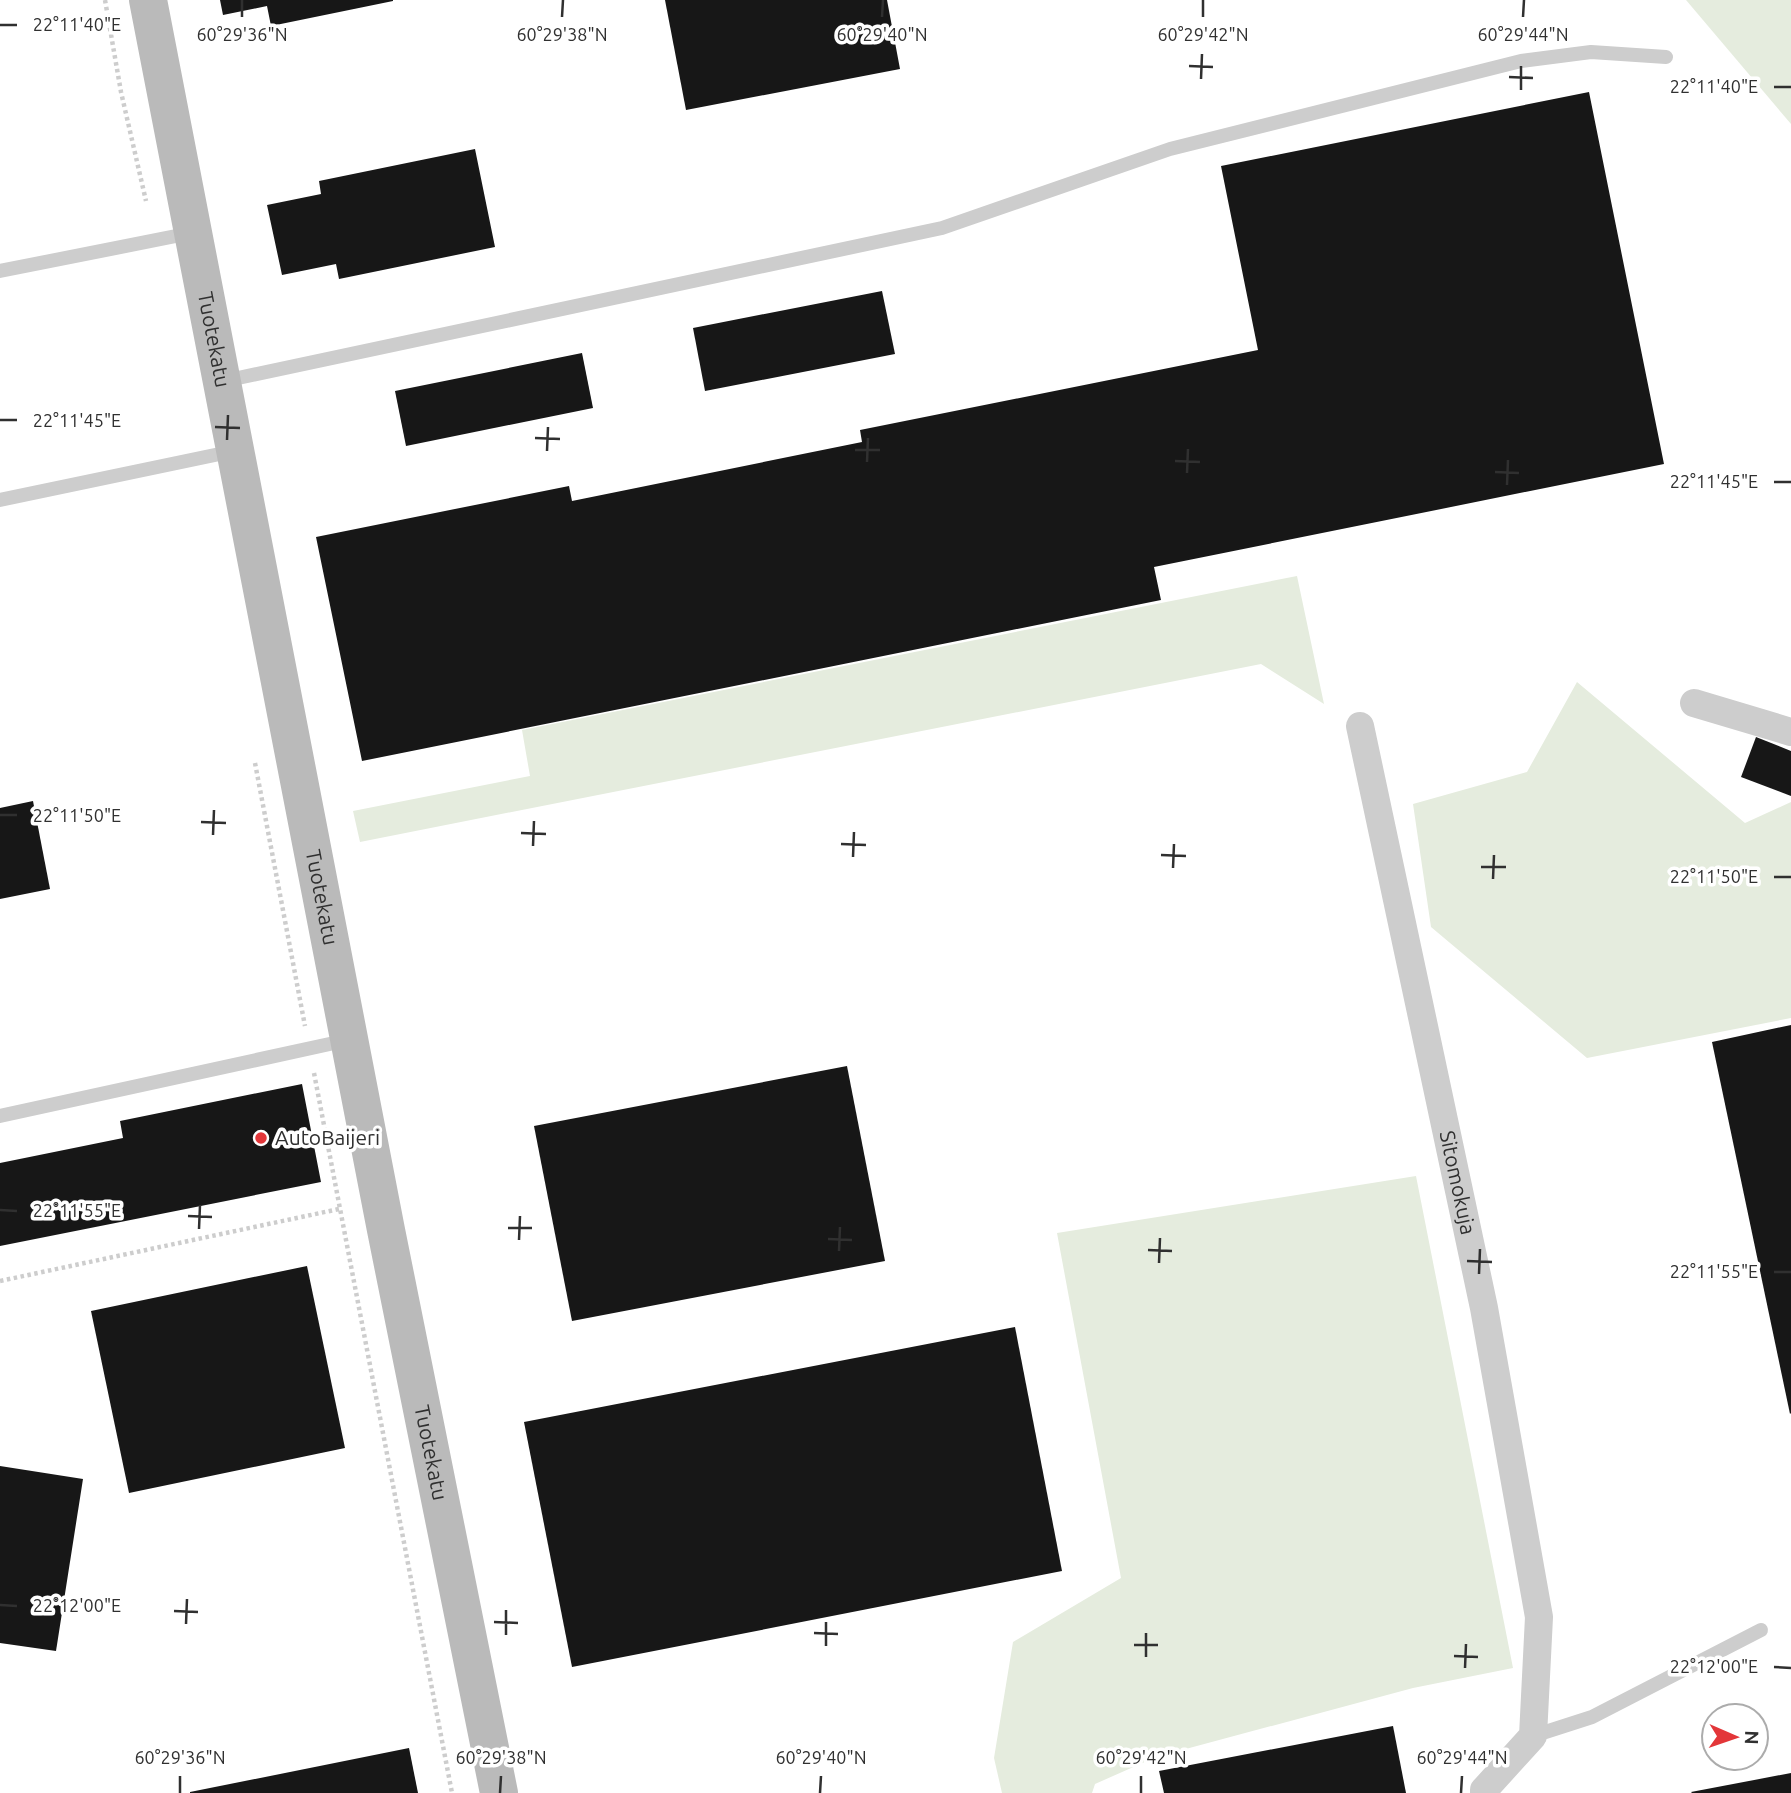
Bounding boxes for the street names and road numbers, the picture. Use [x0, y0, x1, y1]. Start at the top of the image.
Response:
street label: Tuotekatu [194, 290, 236, 389]
street label: Tuotekatu [302, 847, 344, 947]
street label: Sitomokuja [1436, 1128, 1481, 1237]
street label: Tuotekatu [410, 1403, 453, 1502]

